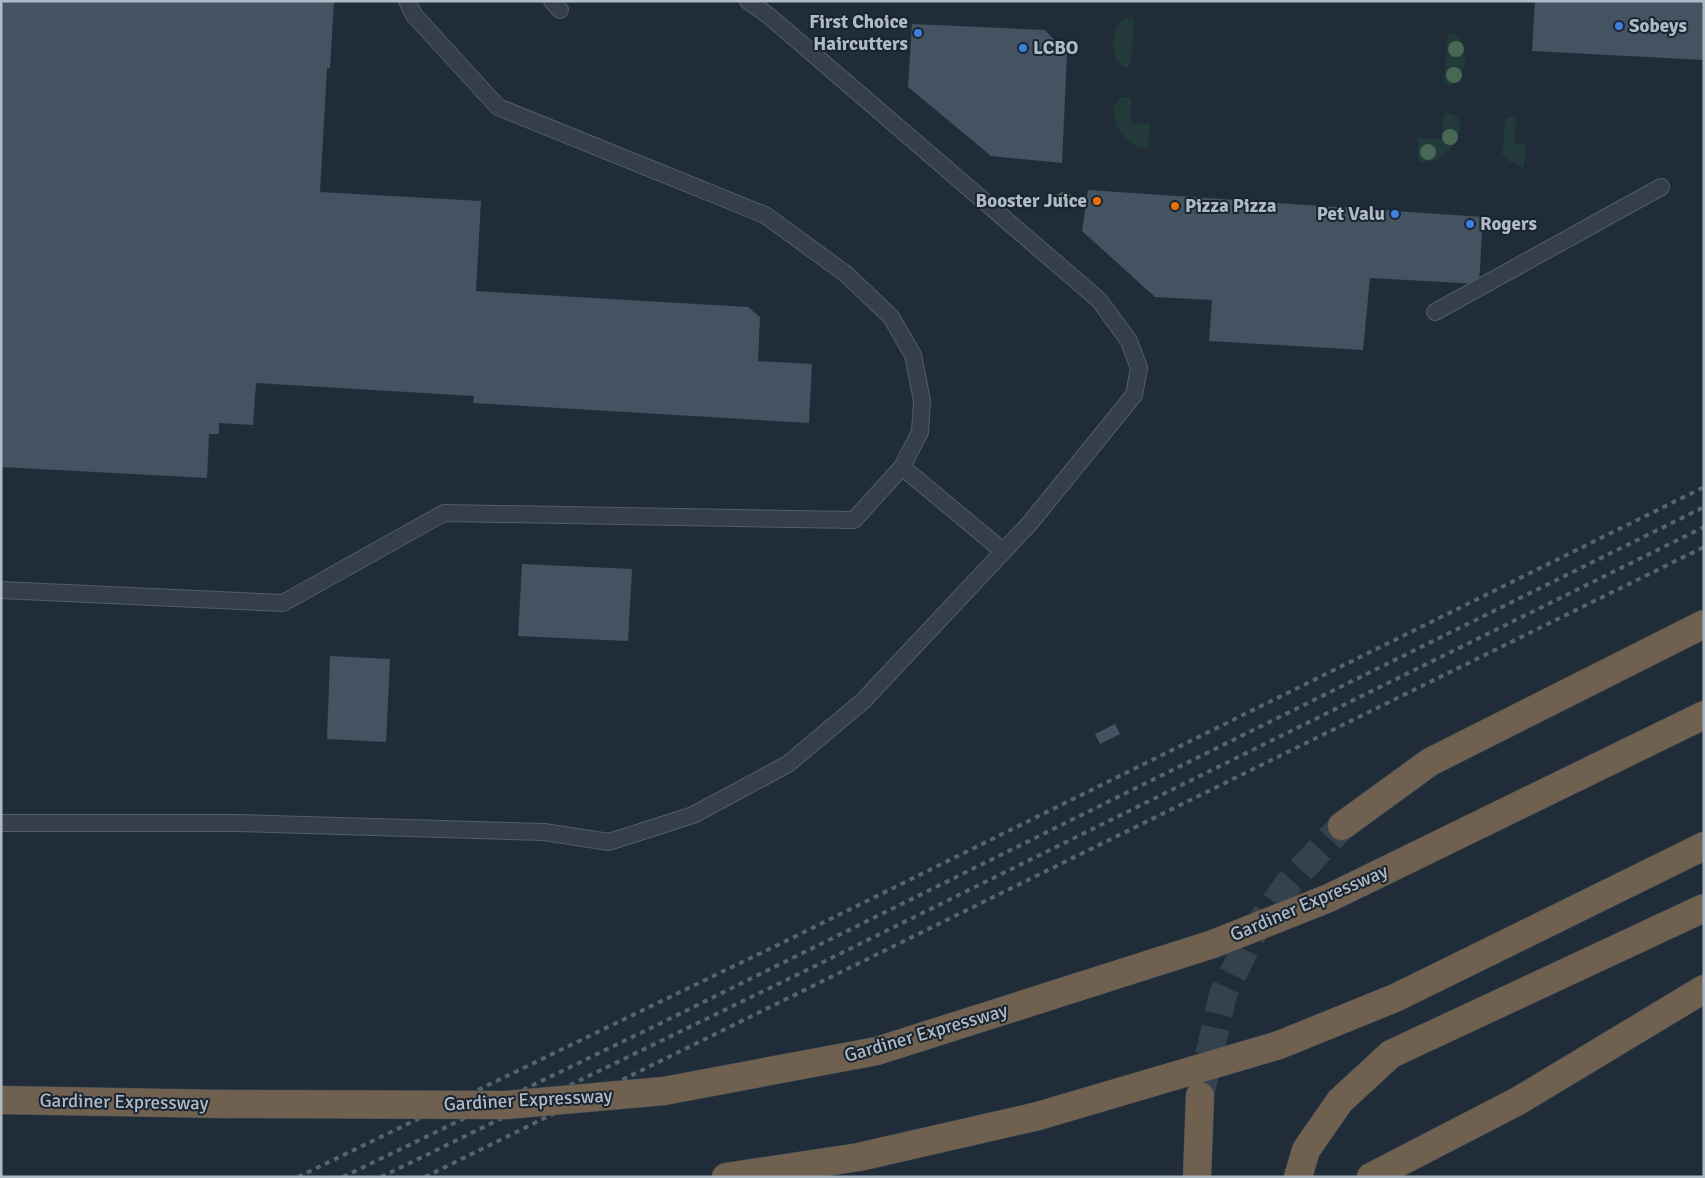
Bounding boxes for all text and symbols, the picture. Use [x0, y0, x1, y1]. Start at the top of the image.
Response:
place label: First Choice Haircutters [809, 10, 908, 56]
place label: Sobeys [1629, 14, 1687, 38]
marker: Sobeys [1613, 20, 1625, 32]
marker: First Choice Haircutters [912, 27, 924, 39]
place label: LCBO [1033, 36, 1078, 60]
marker: LCBO [1017, 42, 1029, 54]
place label: Booster Juice [976, 189, 1087, 213]
place label: Pizza Pizza [1185, 194, 1277, 218]
marker: Booster Juice [1091, 195, 1103, 207]
marker: Pizza Pizza [1169, 200, 1181, 212]
place label: Pet Valu [1317, 202, 1385, 226]
marker: Pet Valu [1389, 208, 1401, 220]
place label: Rogers [1480, 212, 1537, 236]
marker: Rogers [1464, 218, 1476, 230]
street label: Gardiner Expressway [1227, 859, 1392, 947]
street label: Gardiner Expressway [841, 998, 1011, 1068]
street label: Gardiner Expressway [443, 1084, 613, 1116]
street label: Gardiner Expressway [39, 1089, 209, 1115]

